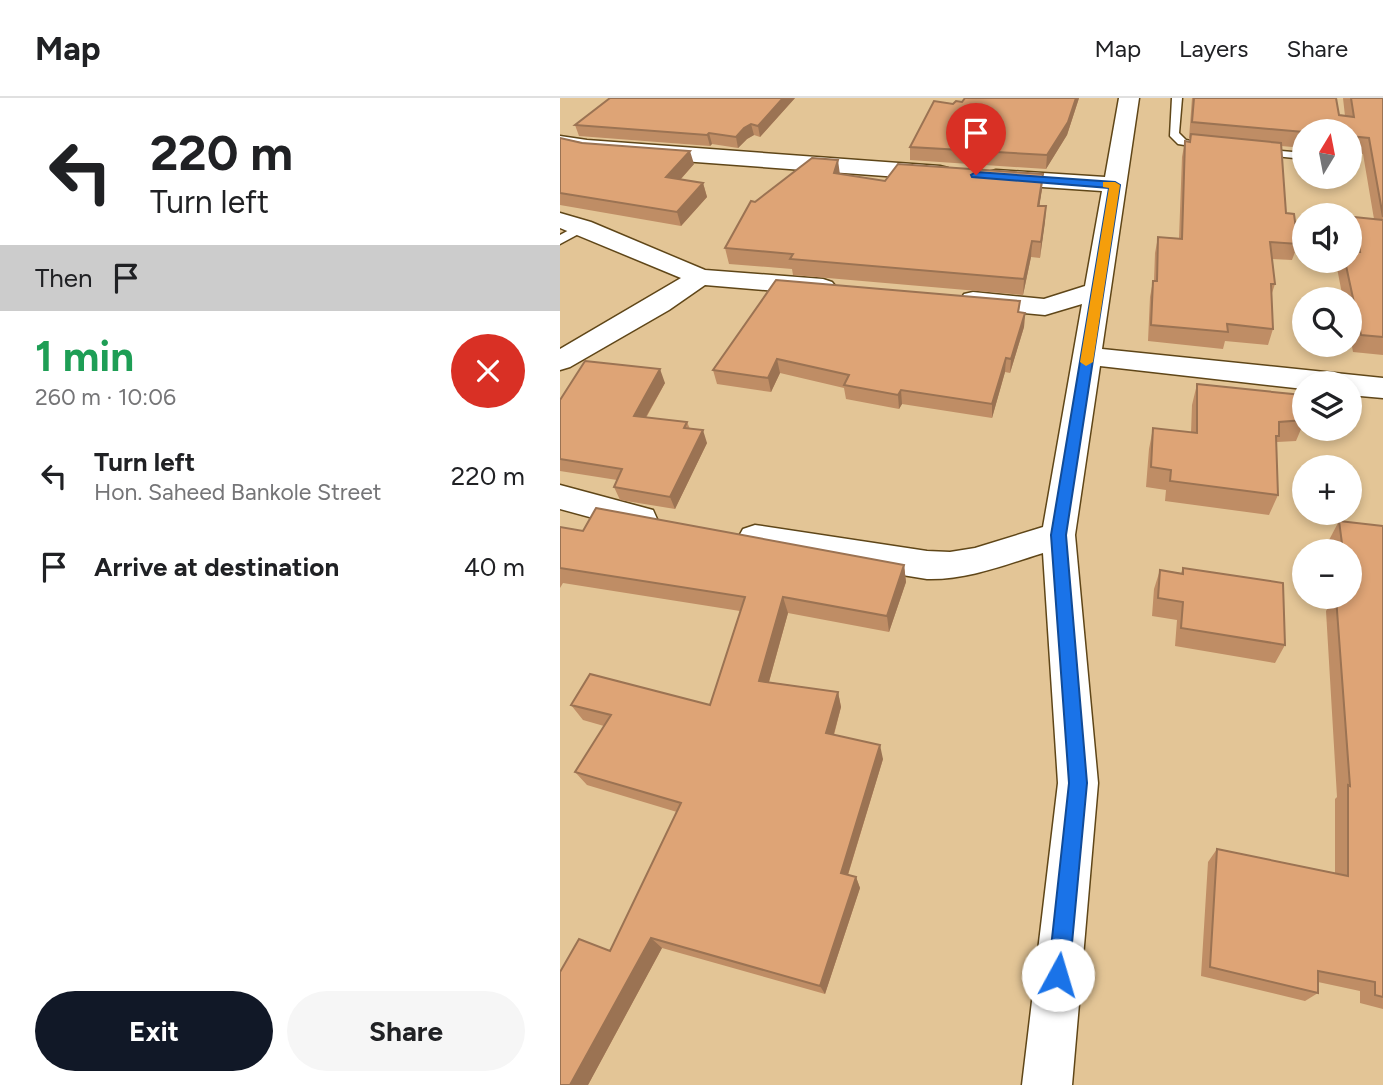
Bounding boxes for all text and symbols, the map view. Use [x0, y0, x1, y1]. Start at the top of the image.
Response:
text: Map [35, 29, 101, 68]
text: Map [1094, 34, 1141, 63]
text: Layers [1179, 34, 1248, 63]
text: Share [1286, 34, 1348, 63]
pin [946, 103, 1006, 175]
icon: arrive [957, 114, 995, 152]
north arrow [1292, 119, 1362, 189]
map controls [1292, 119, 1362, 609]
text: 220 m [150, 123, 293, 182]
icon: left [35, 126, 126, 217]
text: Turn left [150, 183, 269, 221]
button: sound [1292, 203, 1362, 273]
icon: arrive [107, 259, 145, 297]
text: Then [35, 262, 93, 294]
button: search [1292, 287, 1362, 357]
text: 1 min [35, 331, 134, 382]
button: close [451, 334, 525, 408]
button: layers [1292, 371, 1362, 441]
text: 260 m · 10:06 [35, 383, 176, 411]
text: Turn left [94, 446, 195, 478]
button: + [1292, 455, 1362, 525]
icon: left [35, 457, 73, 495]
text: 220 m [451, 460, 525, 492]
text: Hon. Saheed Bankole Street [94, 478, 381, 506]
button: − [1292, 539, 1362, 609]
icon: arrive [35, 548, 73, 586]
text: Arrive at destination [94, 551, 339, 583]
text: 40 m [464, 551, 525, 583]
position arrow [1021, 938, 1095, 1012]
button: Exit [35, 991, 273, 1071]
button: Share [287, 991, 525, 1071]

